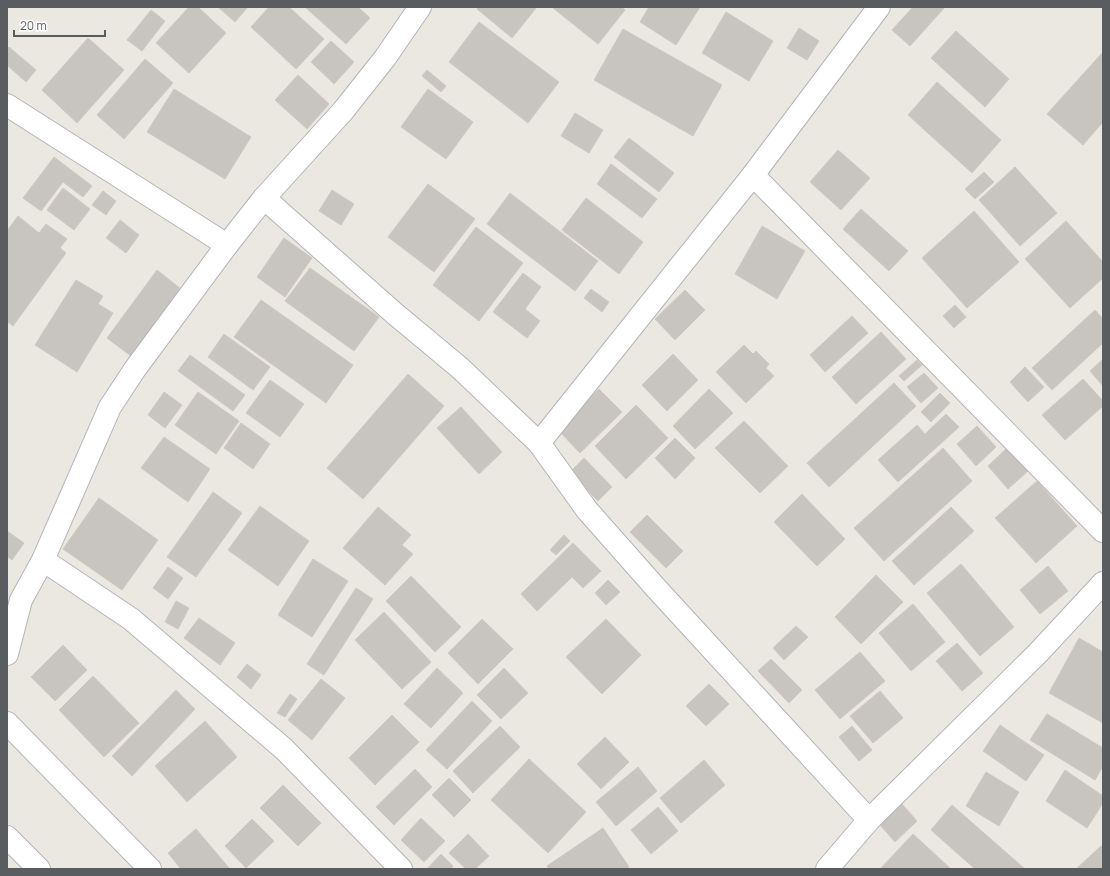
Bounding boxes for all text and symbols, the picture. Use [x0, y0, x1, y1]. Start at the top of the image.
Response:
scale bar [14, 12, 105, 38]
text: 20 m [20, 17, 47, 34]

